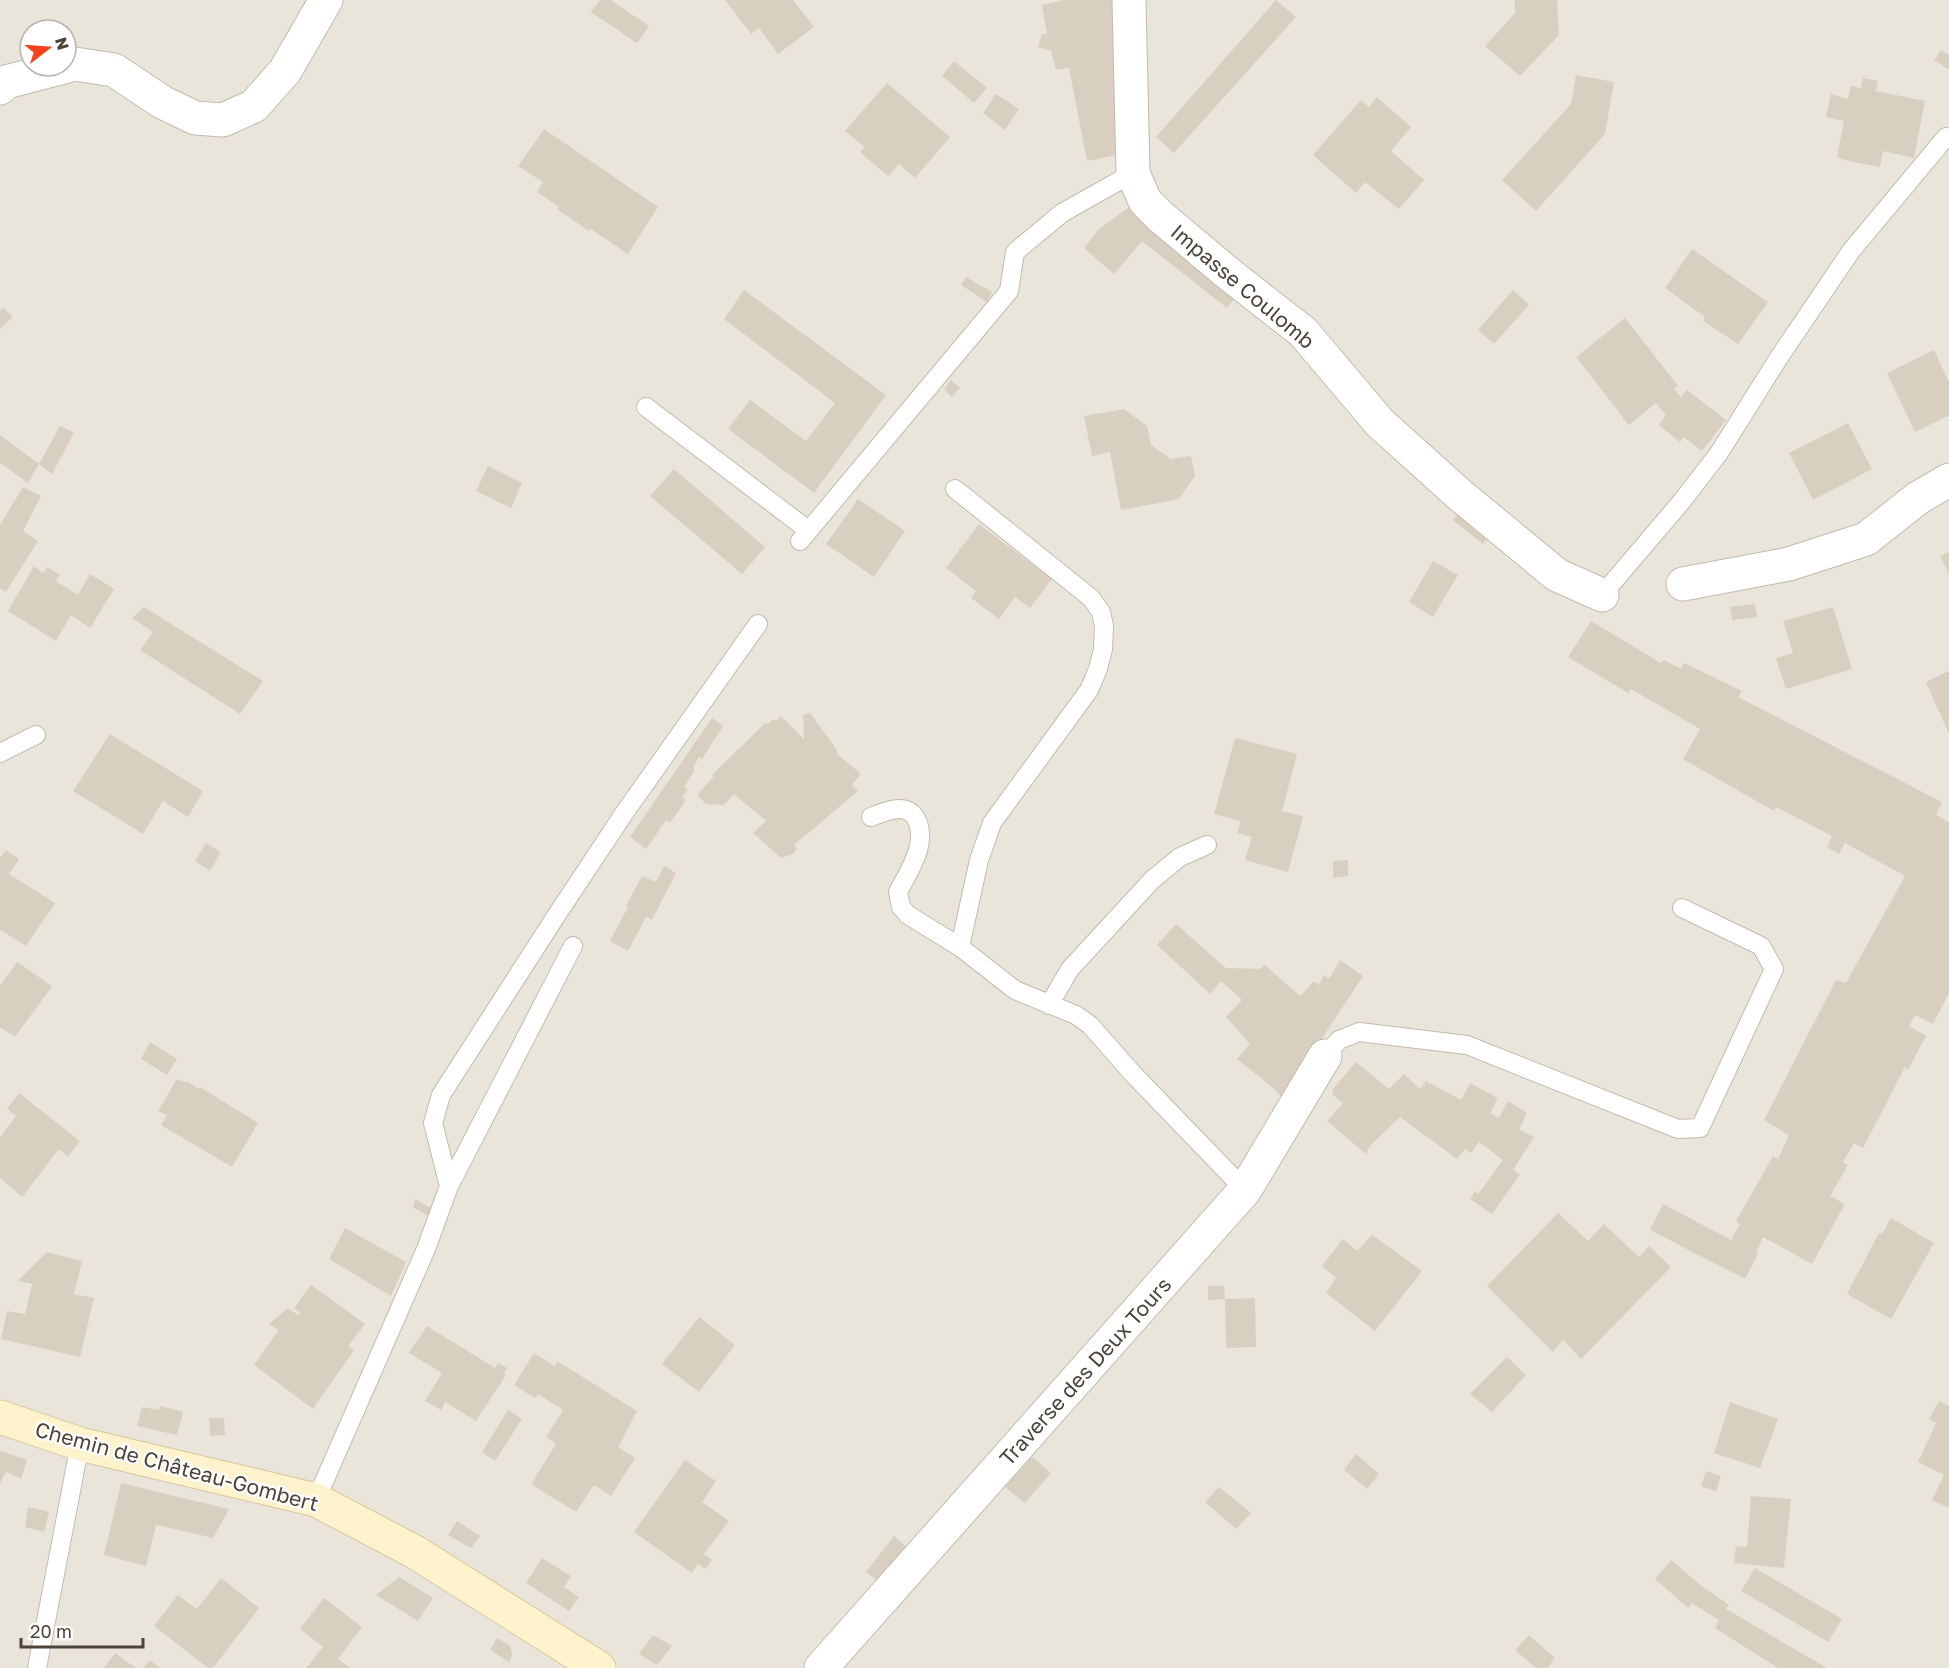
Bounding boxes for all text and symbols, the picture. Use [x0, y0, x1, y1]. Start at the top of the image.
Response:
north arrow [18, 18, 78, 78]
text: N [51, 35, 74, 52]
street label: Impasse Coulomb [1166, 218, 1320, 354]
street label: Traverse des Deux Tours [994, 1271, 1176, 1471]
street label: Chemin de Château-Gombert [33, 1416, 321, 1516]
scale bar [21, 1611, 142, 1649]
text: 20 m [30, 1620, 72, 1642]

